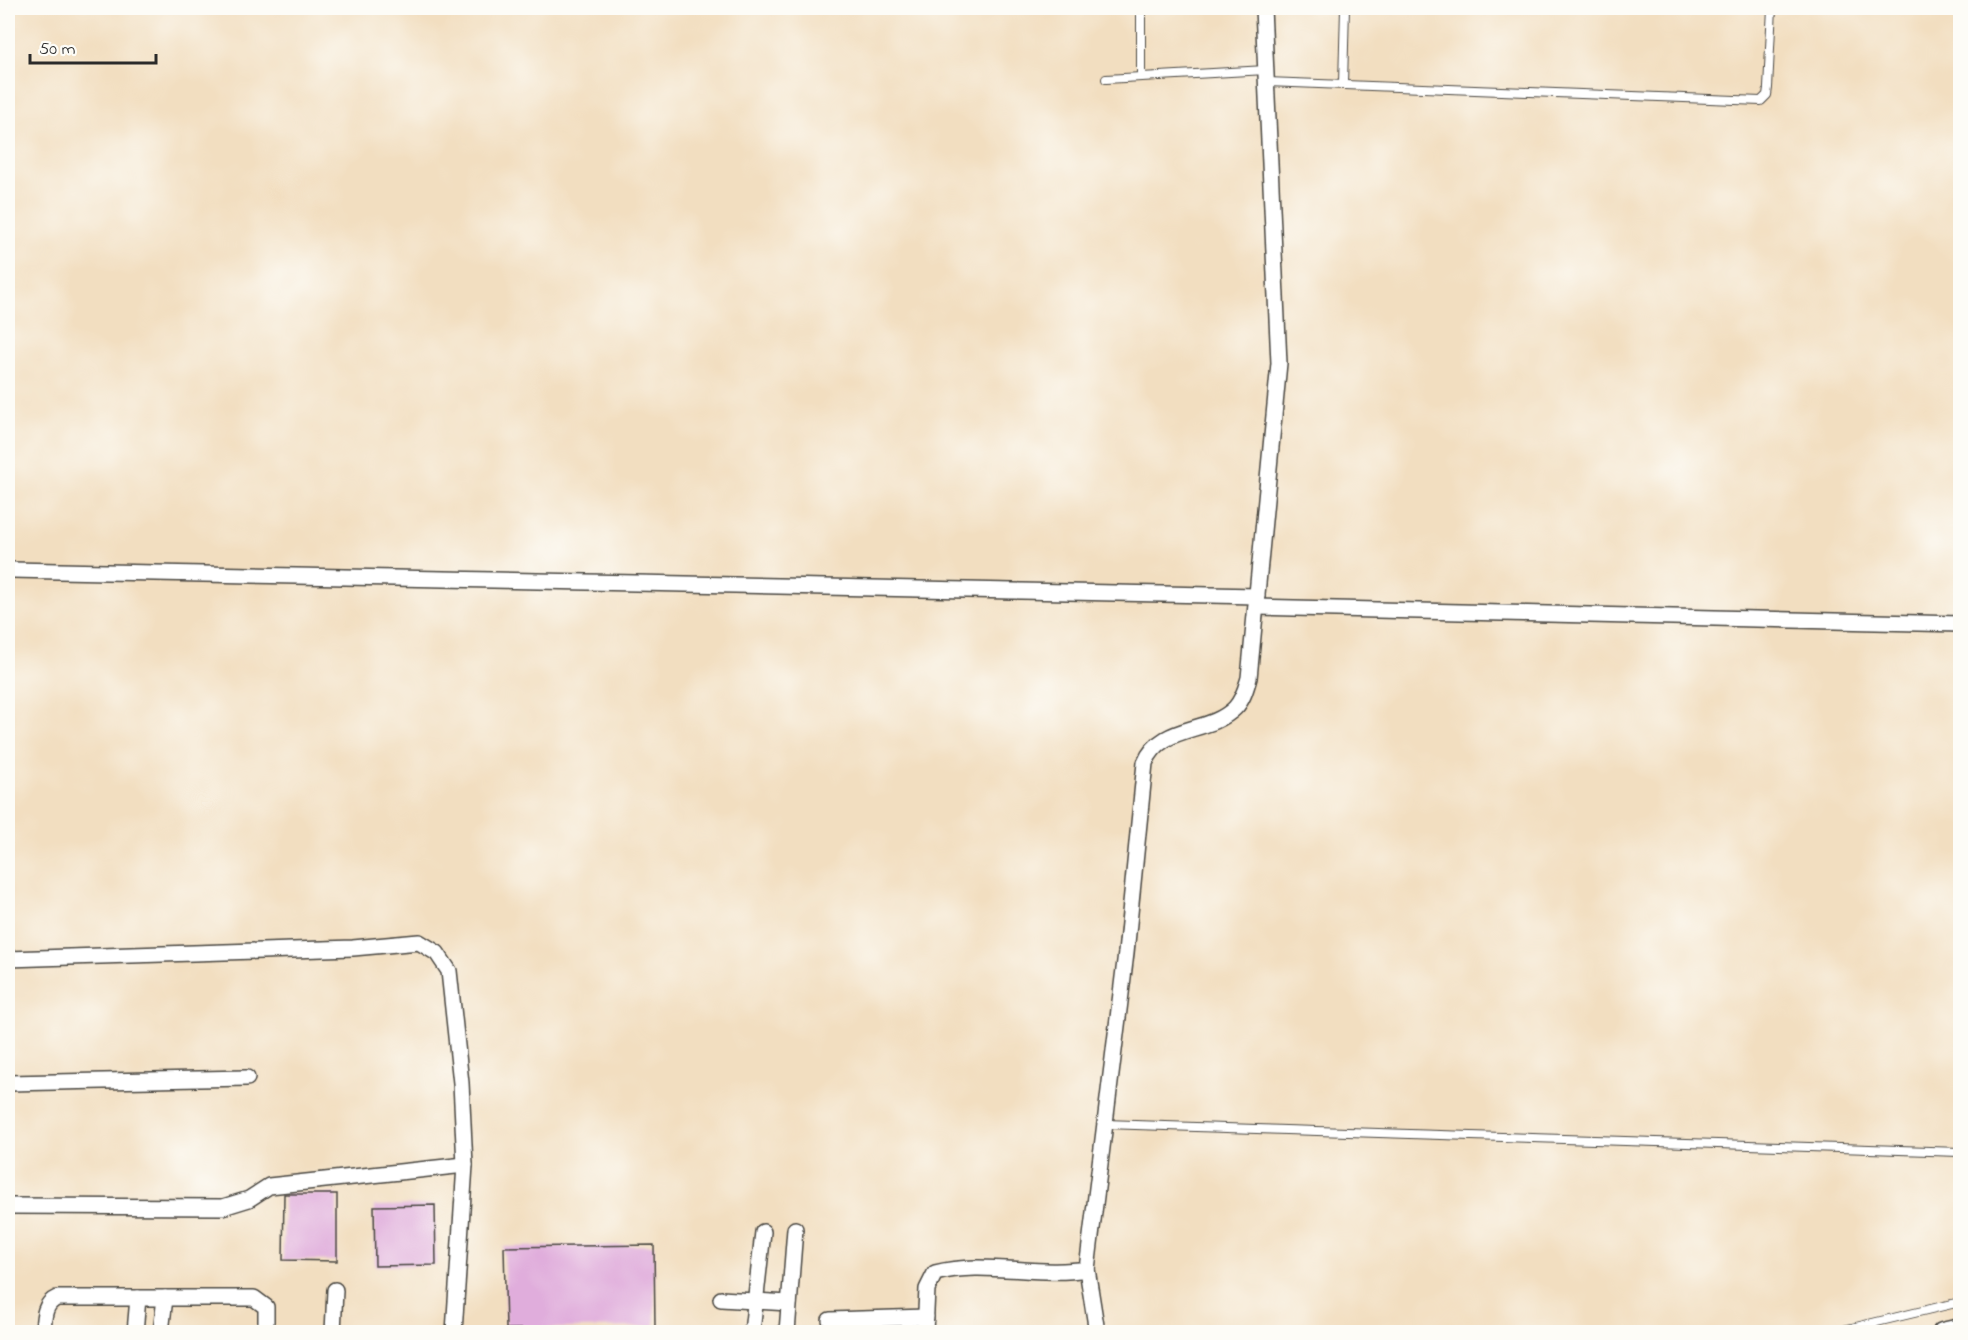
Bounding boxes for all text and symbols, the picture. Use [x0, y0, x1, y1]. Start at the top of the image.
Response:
scale bar [30, 27, 156, 65]
text: 50 m [39, 37, 76, 63]

